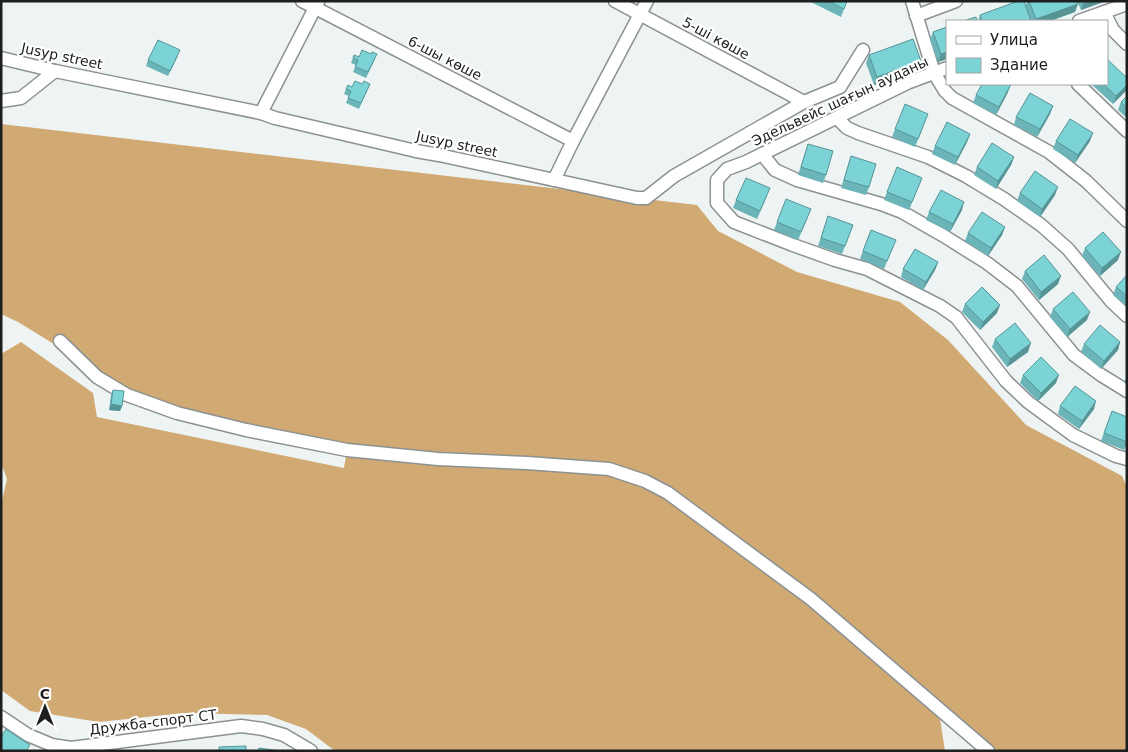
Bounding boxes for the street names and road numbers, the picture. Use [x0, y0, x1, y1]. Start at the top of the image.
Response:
street label: 5-ші көше [680, 14, 752, 62]
street label: 6-шы көше [405, 33, 485, 83]
street label: Jusyp street [19, 39, 105, 73]
street label: Эдельвейс шағын ауданы [749, 53, 931, 149]
street label: Jusyp street [414, 127, 500, 161]
street label: Дружба-спорт СТ [88, 706, 218, 738]

